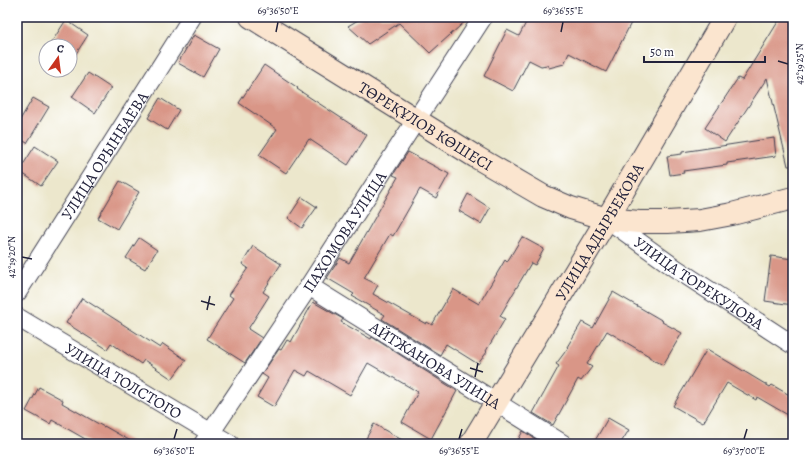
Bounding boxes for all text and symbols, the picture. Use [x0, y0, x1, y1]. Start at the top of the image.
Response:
text: 69°36'50"E [257, 4, 299, 17]
text: 69°36'55"E [543, 4, 583, 17]
north arrow [38, 38, 78, 78]
scale bar [644, 38, 765, 64]
text: С [55, 41, 66, 57]
text: 42°19'25"N [793, 43, 806, 85]
text: 50 m [650, 44, 674, 60]
street label: ТӨРЕҚҰЛОВ КӨШЕСІ [354, 77, 497, 176]
street label: УЛИЦА ОРЫНБАЕВА [56, 87, 154, 224]
street label: УЛИЦА АДЫРБЕКОВА [550, 159, 650, 305]
street label: ПАХОМОВА УЛИЦА [298, 167, 392, 297]
street label: УЛИЦА ТОРЕКУЛОВА [629, 232, 768, 335]
text: 42°19'20"N [5, 236, 18, 278]
street label: АЙТЖАНОВА УЛИЦА [364, 316, 505, 415]
street label: УЛИЦА ТОЛСТОГО [60, 338, 186, 425]
text: 69°36'50"E [153, 444, 195, 457]
text: 69°36'55"E [439, 444, 479, 457]
text: 69°37'00"E [723, 444, 765, 457]

